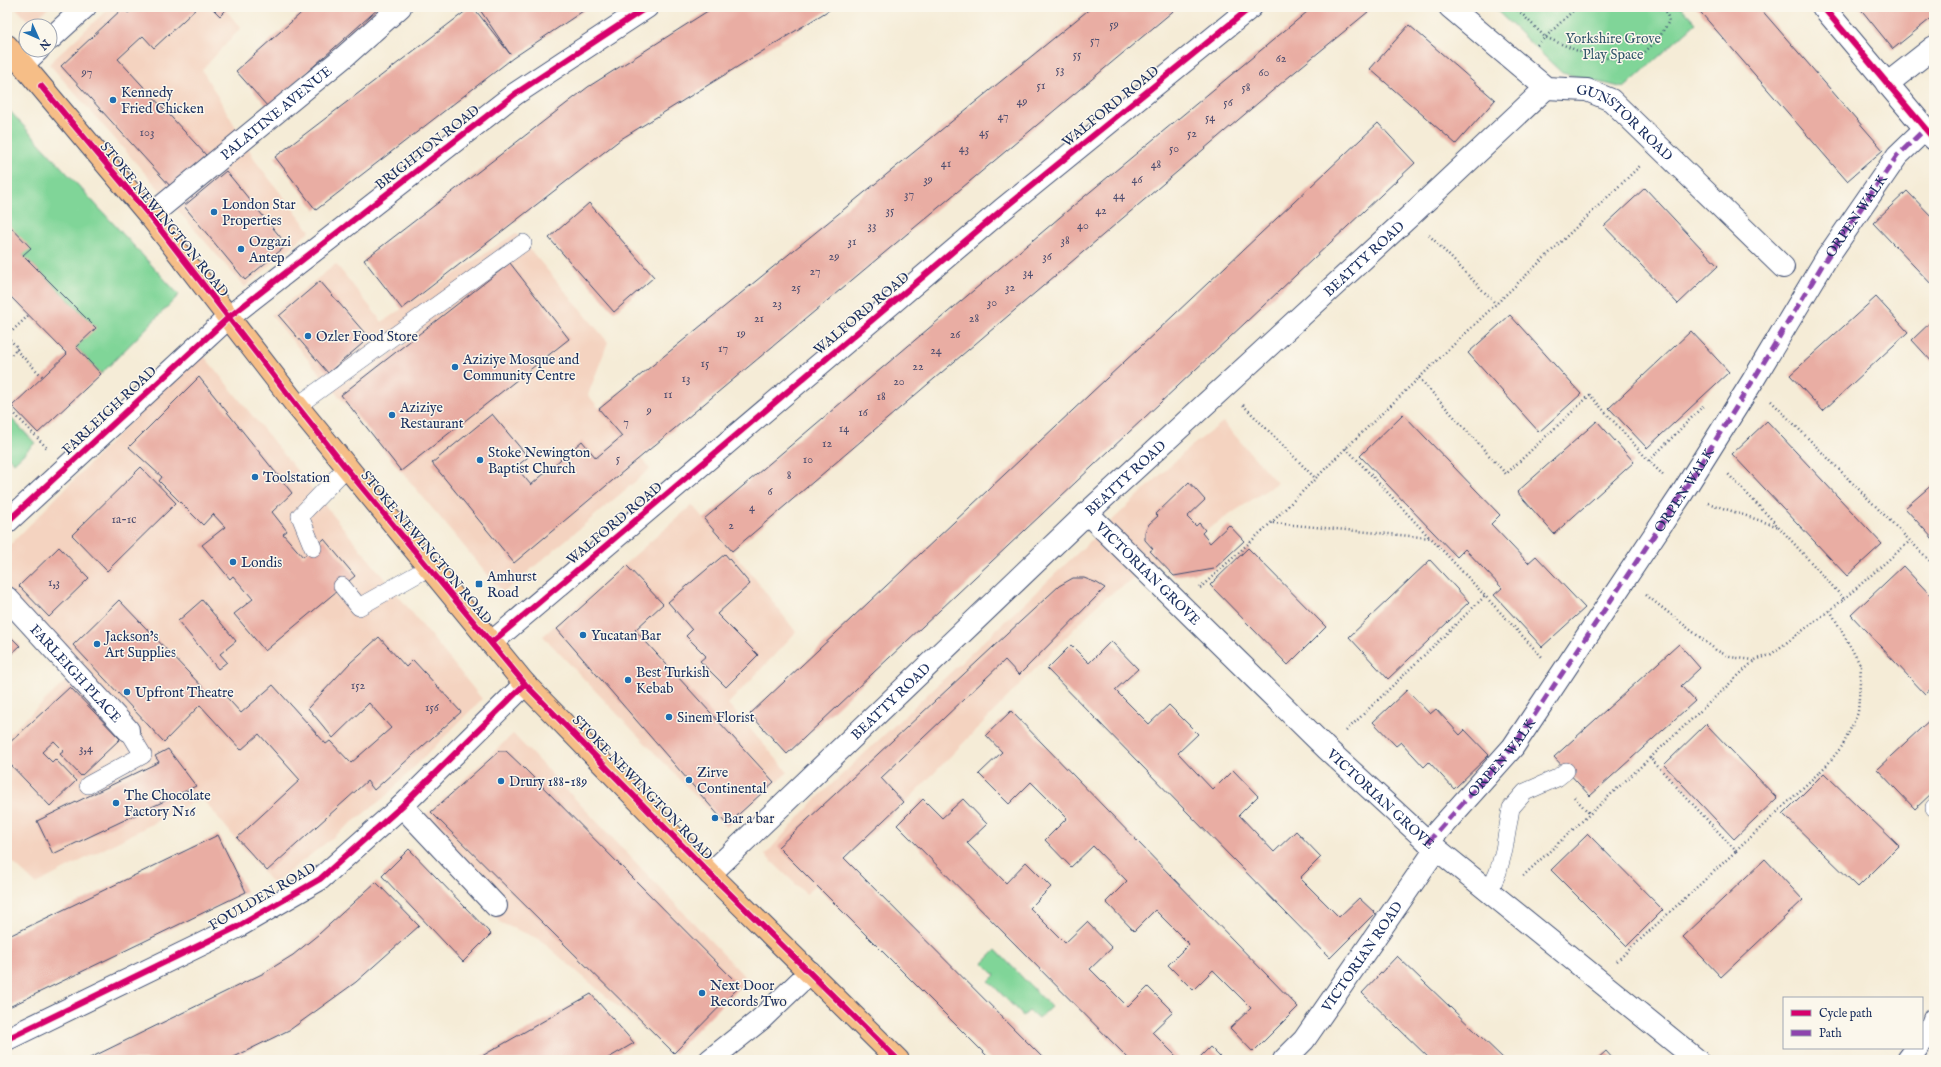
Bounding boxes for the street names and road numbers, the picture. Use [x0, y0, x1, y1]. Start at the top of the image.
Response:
street label: PALATINE AVENUE [217, 62, 336, 164]
street label: WALFORD ROAD [1058, 62, 1163, 151]
street label: GUNSTOR ROAD [1576, 81, 1676, 165]
street label: BRIGHTON ROAD [372, 101, 484, 194]
street label: STOKE NEWINGTON ROAD [96, 138, 233, 301]
street label: ORPEN WALK [1822, 170, 1892, 261]
street label: BEATTY ROAD [1320, 217, 1409, 301]
street label: WALFORD ROAD [810, 268, 913, 359]
street label: FARLEIGH ROAD [59, 362, 161, 459]
street label: BEATTY ROAD [1082, 437, 1170, 520]
street label: ORPEN WALK [1651, 444, 1719, 536]
street label: STOKE NEWINGTON ROAD [357, 467, 496, 628]
street label: WALFORD ROAD [563, 478, 666, 569]
street label: VICTORIAN GROVE [1091, 518, 1204, 630]
street label: FARLEIGH PLACE [26, 621, 125, 727]
street label: BEATTY ROAD [848, 659, 935, 744]
street label: STOKE NEWINGTON ROAD [568, 711, 716, 864]
street label: ORPEN WALK [1464, 714, 1540, 801]
street label: VICTORIAN GROVE [1322, 745, 1438, 854]
street label: FOULDEN ROAD [206, 859, 319, 935]
street label: VICTORIAN ROAD [1318, 898, 1407, 1016]

